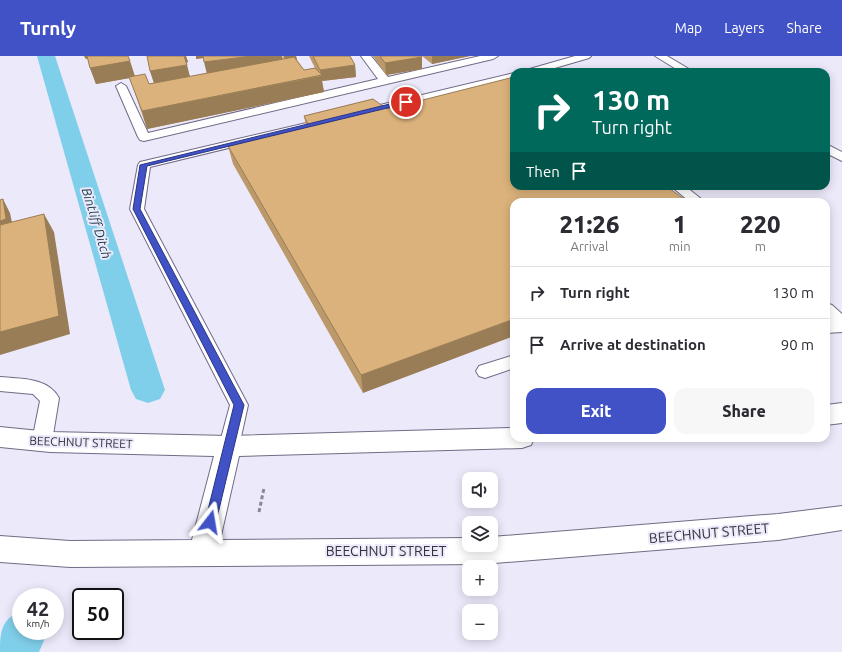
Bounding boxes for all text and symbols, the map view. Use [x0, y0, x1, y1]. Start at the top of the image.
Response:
text: Turnly [20, 17, 76, 39]
text: Map [675, 20, 702, 36]
text: Layers [724, 20, 764, 36]
text: Share [786, 20, 822, 36]
icon: right [526, 84, 578, 136]
text: 130 m [592, 84, 670, 115]
pin [389, 85, 423, 119]
icon: arrive [395, 91, 417, 113]
text: Turn right [592, 117, 672, 137]
icon: arrive [568, 160, 590, 182]
text: Then [526, 163, 560, 180]
water label: Bintliff Ditch [79, 186, 114, 260]
text: 21:26 [559, 211, 619, 238]
text: 1 [673, 211, 686, 238]
text: 220 [740, 211, 781, 238]
text: Arrival [570, 239, 608, 253]
text: min [669, 239, 691, 253]
text: m [755, 239, 766, 253]
icon: right [526, 282, 548, 304]
text: Turn right [560, 284, 630, 301]
text: 130 m [772, 284, 814, 301]
icon: arrive [526, 334, 548, 356]
text: Arrive at destination [560, 336, 706, 353]
text: 90 m [781, 336, 814, 353]
button: Exit [526, 388, 666, 434]
button: Share [674, 388, 814, 434]
street label: BEECHNUT STREET [29, 434, 133, 450]
map controls [462, 472, 498, 640]
button: sound [462, 472, 498, 508]
position arrow [189, 501, 231, 543]
button: layers [462, 516, 498, 552]
street label: BEECHNUT STREET [648, 520, 770, 546]
street label: BEECHNUT STREET [326, 543, 447, 559]
button: + [462, 560, 498, 596]
speed limit sign: 50 [72, 588, 124, 640]
text: 42 [27, 597, 49, 620]
button: − [462, 604, 498, 640]
text: km/h [26, 618, 50, 629]

